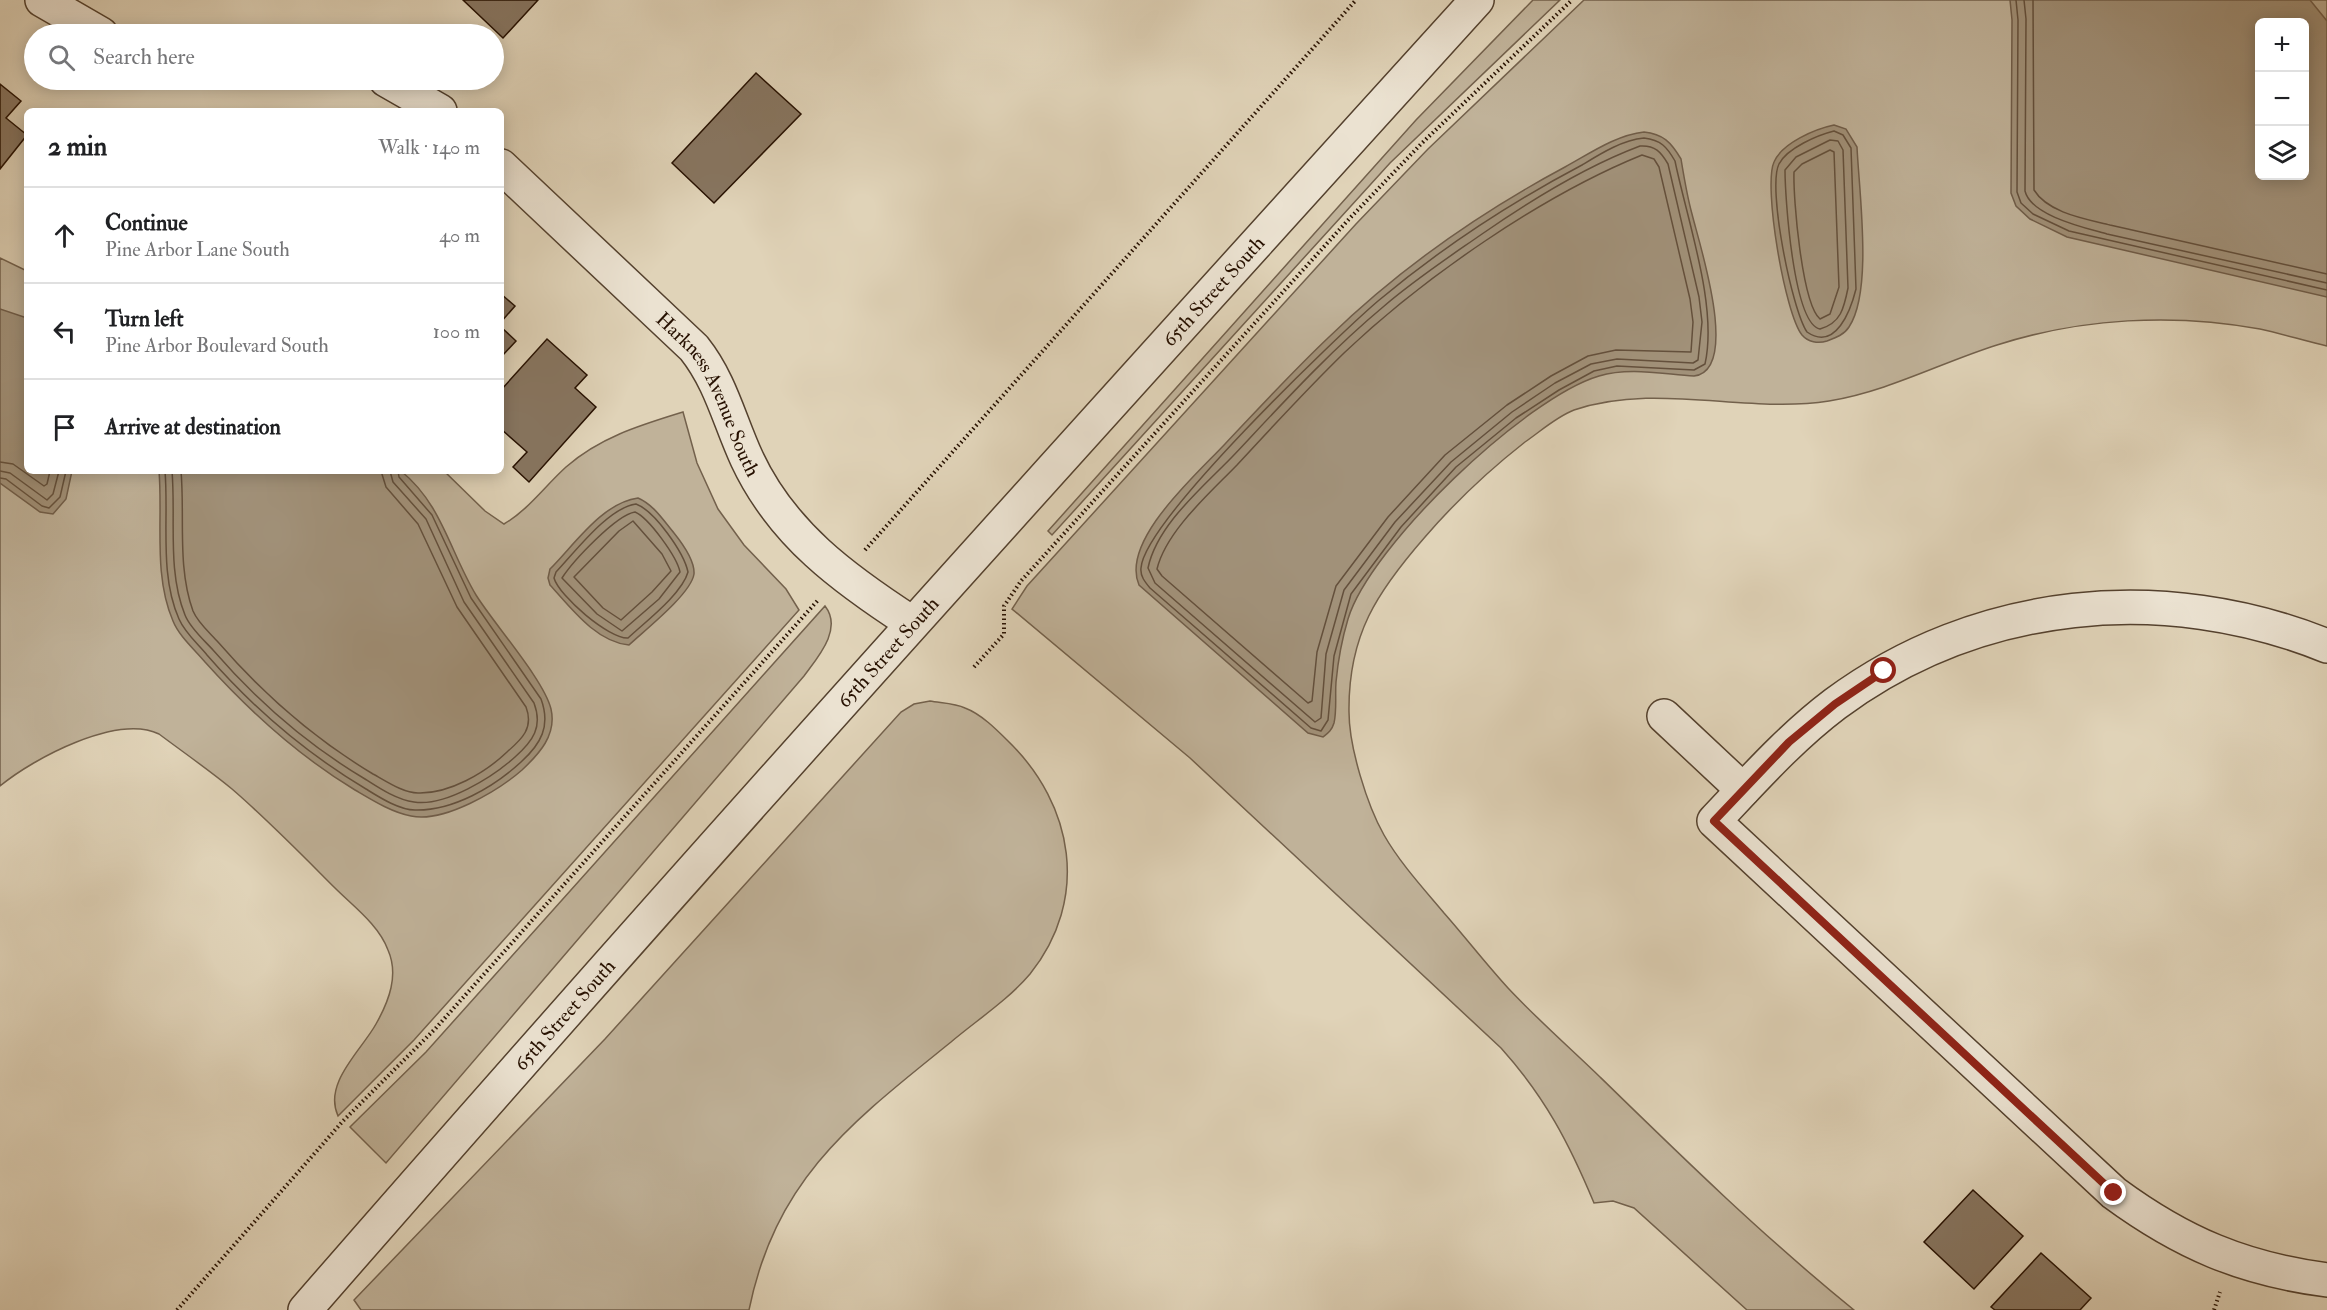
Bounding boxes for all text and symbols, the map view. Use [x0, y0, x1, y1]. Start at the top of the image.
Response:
map controls [2255, 18, 2309, 180]
button: + [2255, 18, 2309, 72]
search box [24, 24, 504, 90]
icon: search [45, 41, 78, 74]
text: Search here [93, 43, 195, 71]
button: − [2255, 72, 2309, 126]
button: layers [2255, 126, 2309, 180]
text: 2 min [48, 131, 107, 163]
text: Walk · 140 m [378, 135, 480, 160]
text: Continue [105, 209, 188, 237]
icon: ahead [48, 219, 81, 252]
text: 40 m [439, 223, 480, 248]
street label: 65th Street South [1157, 230, 1270, 352]
text: Pine Arbor Lane South [105, 237, 290, 262]
text: Turn left [105, 305, 184, 333]
street label: Harkness Avenue South [651, 307, 766, 481]
icon: left [48, 315, 81, 348]
text: 100 m [433, 319, 480, 344]
text: Pine Arbor Boulevard South [105, 333, 329, 358]
icon: arrive [48, 411, 81, 444]
text: Arrive at destination [105, 413, 281, 441]
street label: 65th Street South [832, 591, 945, 713]
route start [1870, 657, 1896, 683]
street label: 65th Street South [509, 954, 621, 1076]
route end [2100, 1179, 2126, 1205]

